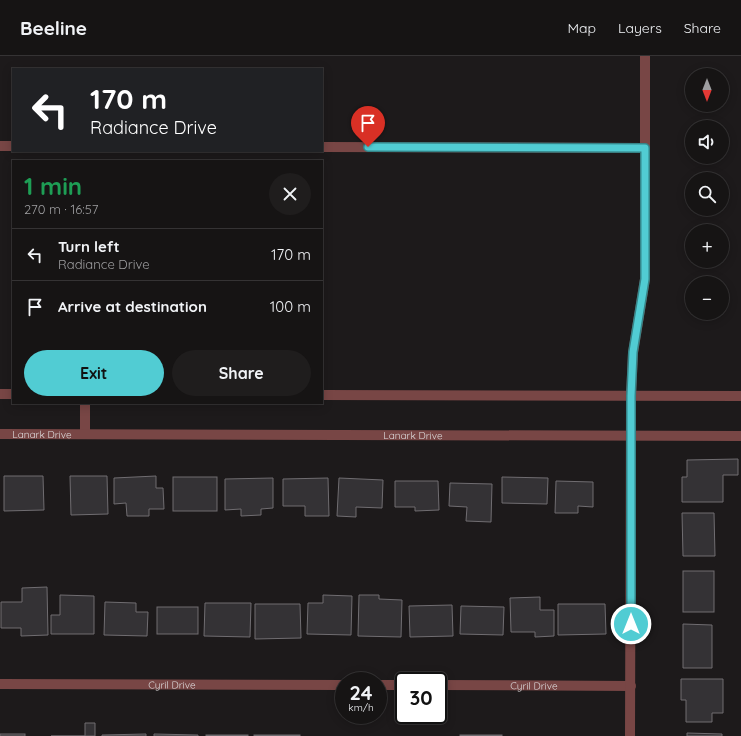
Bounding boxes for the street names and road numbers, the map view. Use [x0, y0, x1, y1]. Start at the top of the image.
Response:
street label: Lanark Drive [12, 428, 72, 441]
street label: Lanark Drive [383, 429, 443, 442]
street label: Cyril Drive [148, 678, 196, 691]
street label: Cyril Drive [510, 679, 558, 692]

